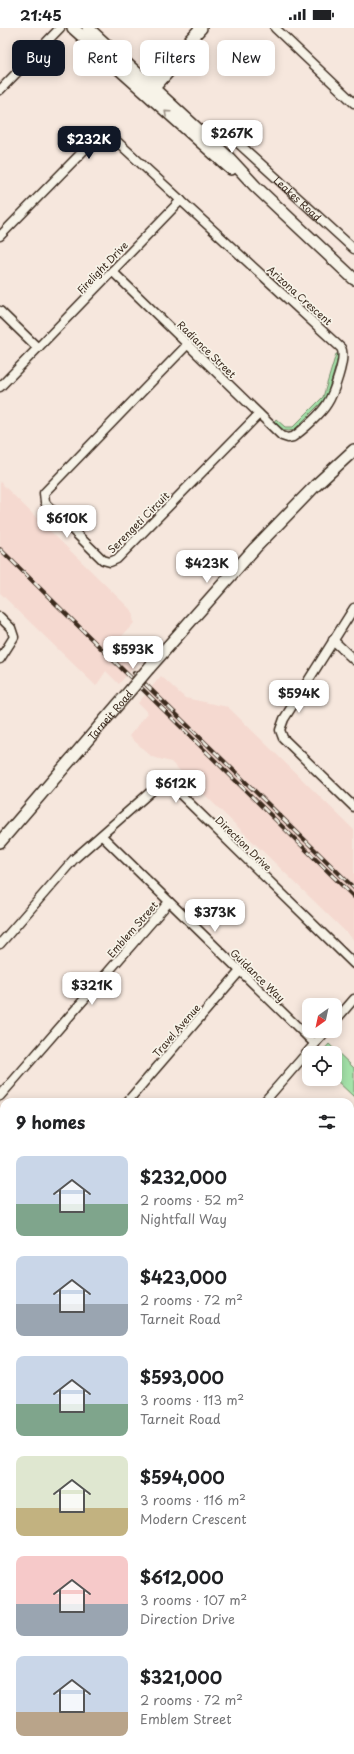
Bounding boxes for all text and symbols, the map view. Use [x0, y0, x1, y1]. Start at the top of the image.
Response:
text: 21:45 [20, 3, 62, 26]
chip: Buy [12, 40, 65, 76]
chip: Rent [73, 40, 132, 76]
chip: Filters [140, 40, 209, 76]
chip: New [217, 40, 275, 76]
one-way arrow [165, 110, 172, 117]
pin: $267K [204, 120, 260, 154]
text: $267K [211, 123, 253, 142]
pin: $232K [61, 126, 117, 160]
text: $232K [67, 129, 111, 148]
street label: Leakes Road [271, 172, 325, 224]
street label: Firelight Drive [73, 237, 131, 297]
street label: Arizona Crescent [264, 262, 336, 328]
street label: Radiance Street [174, 317, 240, 381]
street label: Serengeti Circuit [104, 488, 172, 556]
pin: $610K [39, 505, 95, 539]
text: $610K [46, 508, 88, 527]
pin: $423K [179, 550, 235, 584]
text: $423K [185, 553, 229, 572]
pin: $593K [105, 636, 161, 670]
text: $593K [112, 639, 154, 658]
pin: $594K [271, 680, 327, 714]
text: $594K [278, 683, 320, 702]
street label: Tarneit Road [84, 686, 135, 743]
pin: $612K [148, 770, 204, 804]
text: $612K [155, 773, 197, 792]
street label: Direction Drive [213, 812, 275, 874]
street label: Emblem Street [103, 897, 161, 961]
pin: $373K [187, 899, 243, 933]
text: $373K [194, 902, 236, 921]
street label: Guidance Way [227, 945, 289, 1005]
pin: $321K [64, 972, 120, 1006]
text: $321K [71, 975, 113, 994]
north arrow [302, 998, 342, 1038]
map controls [302, 998, 342, 1086]
street label: Travel Avenue [149, 1000, 204, 1060]
button: locate [302, 1046, 342, 1086]
text: 9 homes [16, 1109, 85, 1135]
icon: filters [316, 1111, 338, 1133]
text: $232,000 [140, 1164, 227, 1190]
icon: home [48, 1172, 96, 1220]
text: 2 rooms · 52 m² [140, 1190, 244, 1209]
text: Nightfall Way [140, 1209, 227, 1228]
text: $423,000 [140, 1264, 227, 1290]
icon: home [48, 1272, 96, 1320]
text: 2 rooms · 72 m² [140, 1290, 243, 1309]
text: Tarneit Road [140, 1309, 221, 1328]
text: $593,000 [140, 1364, 224, 1390]
icon: home [48, 1372, 96, 1420]
text: 3 rooms · 113 m² [140, 1390, 244, 1409]
text: Tarneit Road [140, 1409, 221, 1428]
text: $594,000 [140, 1464, 225, 1490]
icon: home [48, 1472, 96, 1520]
text: 3 rooms · 116 m² [140, 1490, 246, 1509]
text: Modern Crescent [140, 1509, 247, 1528]
text: $612,000 [140, 1564, 224, 1590]
icon: home [48, 1572, 96, 1620]
text: 3 rooms · 107 m² [140, 1590, 247, 1609]
text: Direction Drive [140, 1609, 235, 1628]
text: $321,000 [140, 1664, 222, 1690]
icon: home [48, 1672, 96, 1720]
text: 2 rooms · 72 m² [140, 1690, 243, 1709]
text: Emblem Street [140, 1709, 232, 1728]

